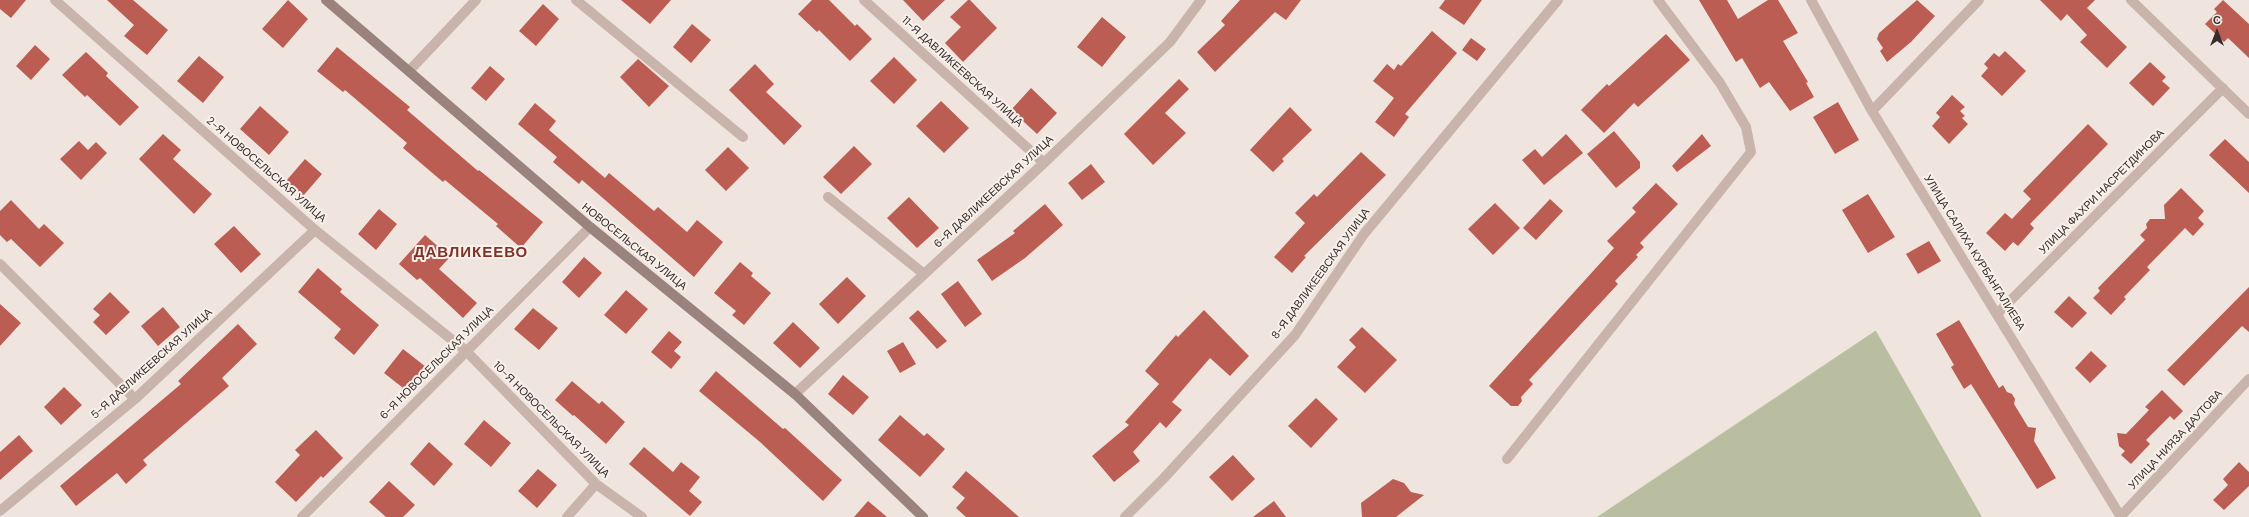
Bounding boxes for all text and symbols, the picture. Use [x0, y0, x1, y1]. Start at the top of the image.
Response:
north arrow [2197, 12, 2237, 52]
text: С [2213, 13, 2221, 27]
street label: 11-Я ДАВЛИКЕЕВСКАЯ УЛИЦА [899, 14, 1025, 130]
street label: 2-Я НОВОСЕЛЬСКАЯ УЛИЦА [203, 114, 329, 226]
street label: УЛИЦА ФАХРИ НАСРЕТДИНОВА [2037, 127, 2167, 257]
street label: 6-Я ДАВЛИКЕЕВСКАЯ УЛИЦА [931, 133, 1057, 251]
street label: УЛИЦА САЛИХА КУРБАНГАЛИЕВА [1920, 173, 2028, 333]
street label: НОВОСЕЛЬСКАЯ УЛИЦА [579, 201, 689, 293]
street label: 8-Я ДАВЛИКЕЕВСКАЯ УЛИЦА [1269, 206, 1373, 342]
district label: ДАВЛИКЕЕВО [414, 244, 528, 262]
street label: 6-Я НОВОСЕЛЬСКАЯ УЛИЦА [378, 304, 496, 422]
street label: 5-Я ДАВЛИКЕЕВСКАЯ УЛИЦА [89, 306, 215, 422]
street label: 10-Я НОВОСЕЛЬСКАЯ УЛИЦА [490, 359, 612, 481]
street label: УЛИЦА НИЯЗА ДАУТОВА [2126, 388, 2226, 492]

